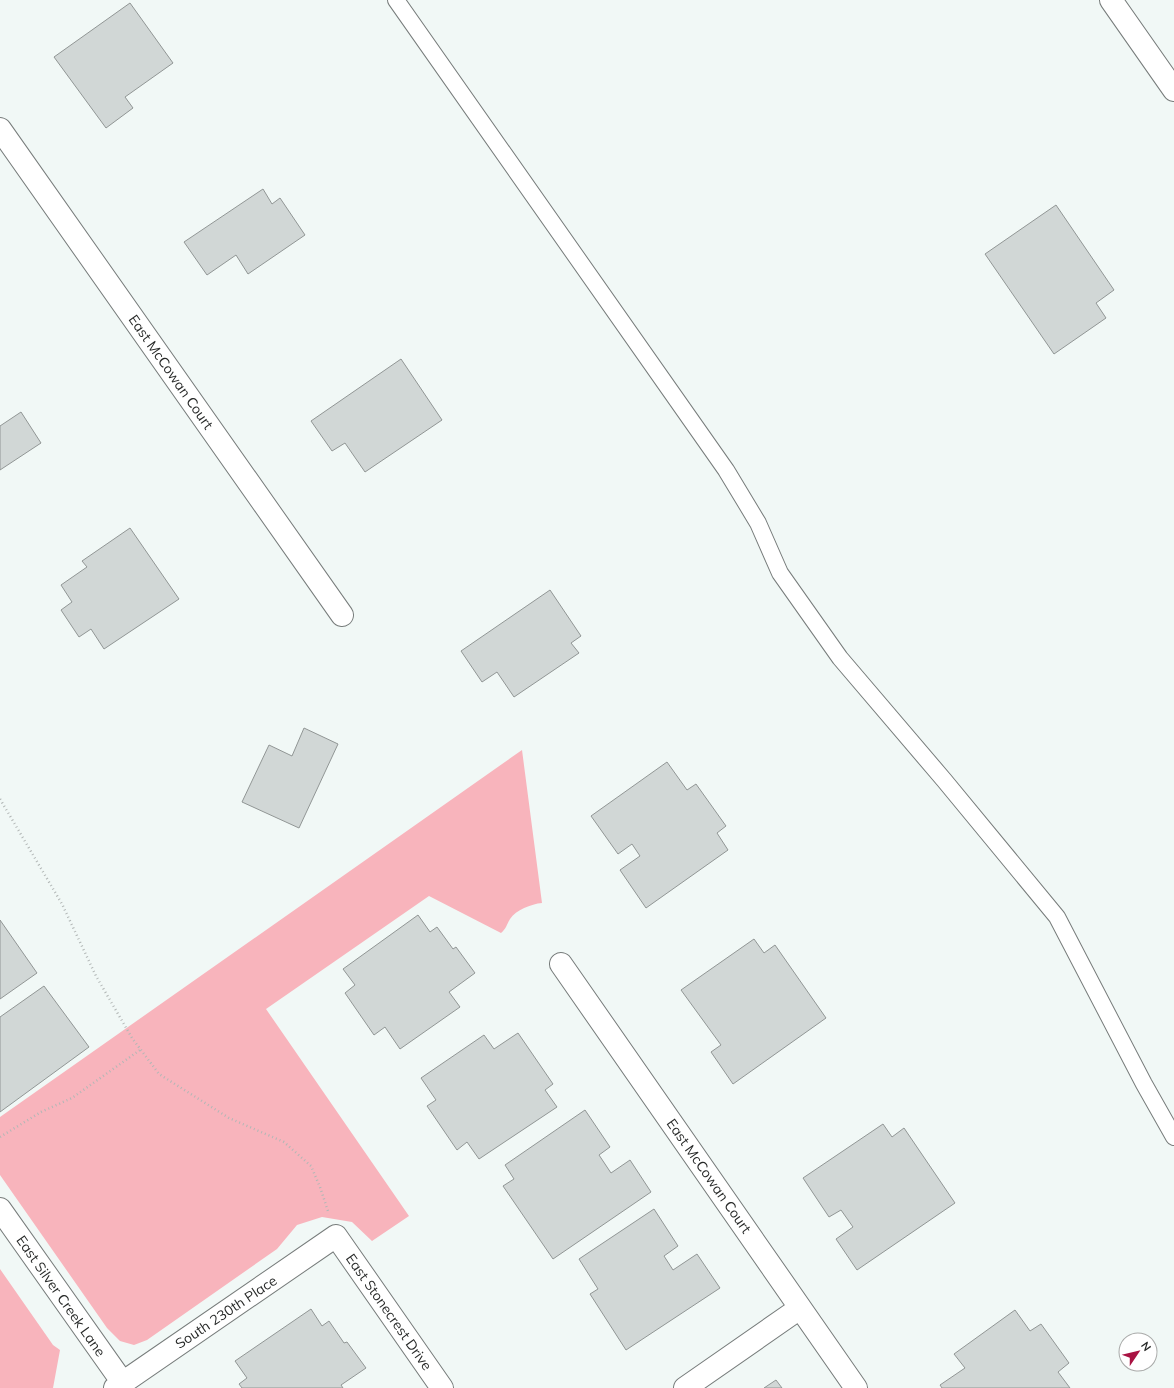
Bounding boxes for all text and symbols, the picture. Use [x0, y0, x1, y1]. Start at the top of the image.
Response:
street label: East McCowan Court [125, 311, 217, 433]
street label: East McCowan Court [663, 1115, 755, 1237]
street label: East Silver Creek Lane [12, 1232, 110, 1360]
street label: East Stonecrest Drive [342, 1250, 436, 1374]
street label: South 230th Place [172, 1271, 280, 1353]
north arrow [1118, 1332, 1158, 1372]
text: N [1138, 1339, 1154, 1354]

